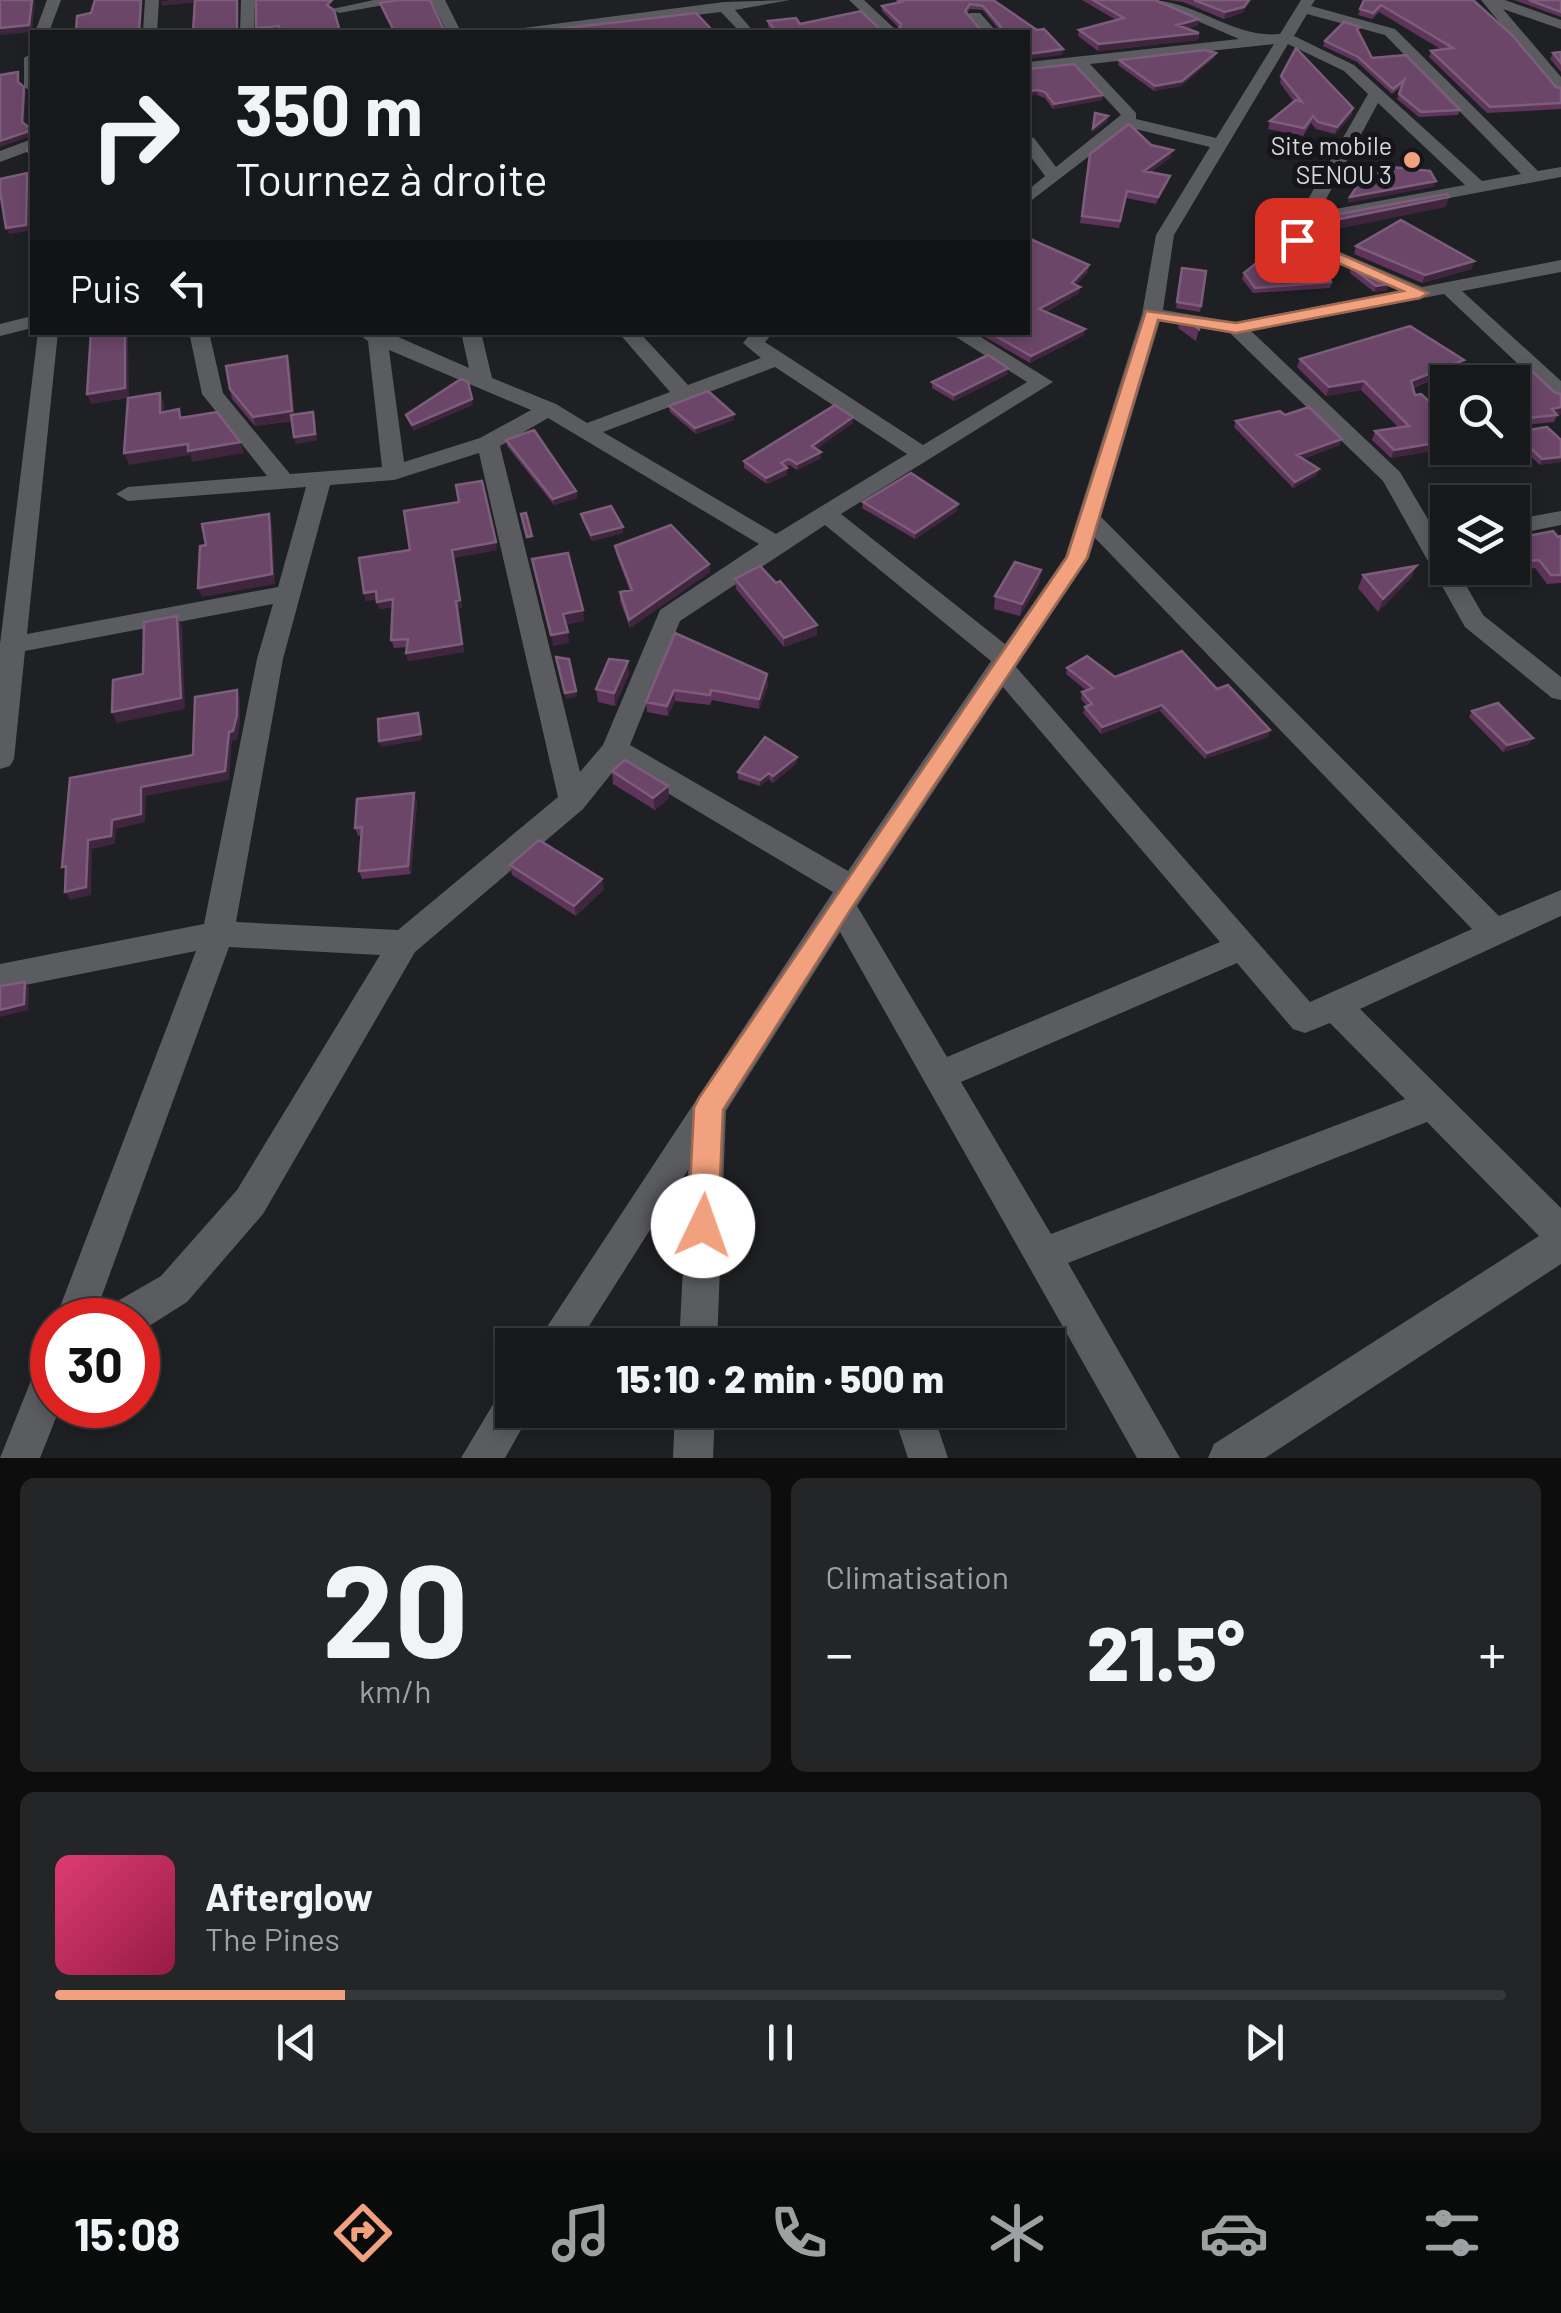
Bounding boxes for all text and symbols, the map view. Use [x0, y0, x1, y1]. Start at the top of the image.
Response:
text: 350 m [235, 66, 423, 150]
icon: right [70, 70, 200, 200]
place label: Site mobile SENOU 3 [1271, 130, 1392, 189]
marker: Site mobile SENOU 3 [1401, 149, 1423, 171]
text: Tournez à droite [235, 151, 548, 205]
pin [1255, 198, 1340, 283]
icon: arrive [1270, 213, 1325, 268]
icon: left [161, 260, 216, 315]
text: Puis [70, 265, 141, 311]
map controls [1430, 365, 1530, 585]
button: search [1430, 365, 1530, 465]
button: layers [1430, 485, 1530, 585]
position arrow [651, 1174, 755, 1278]
speed limit sign: 30 [30, 1298, 160, 1428]
text: 15:10 · 2 min · 500 m [616, 1355, 944, 1401]
text: 20 [322, 1528, 469, 1684]
text: Climatisation [826, 1557, 1009, 1595]
text: 21.5° [1087, 1606, 1245, 1696]
text: − [826, 1619, 853, 1685]
text: + [1478, 1619, 1506, 1685]
text: km/h [359, 1671, 431, 1709]
text: Afterglow [205, 1873, 373, 1919]
text: The Pines [205, 1919, 340, 1957]
icon: previous [269, 2015, 324, 2070]
icon: pause [753, 2015, 808, 2070]
icon: next [1237, 2015, 1292, 2070]
icon: directions [328, 2198, 398, 2268]
icon: music [546, 2198, 616, 2268]
icon: phone [764, 2198, 834, 2268]
icon: climate [982, 2198, 1052, 2268]
icon: car [1199, 2198, 1269, 2268]
icon: filters [1417, 2198, 1487, 2268]
text: 15:08 [74, 2206, 180, 2260]

